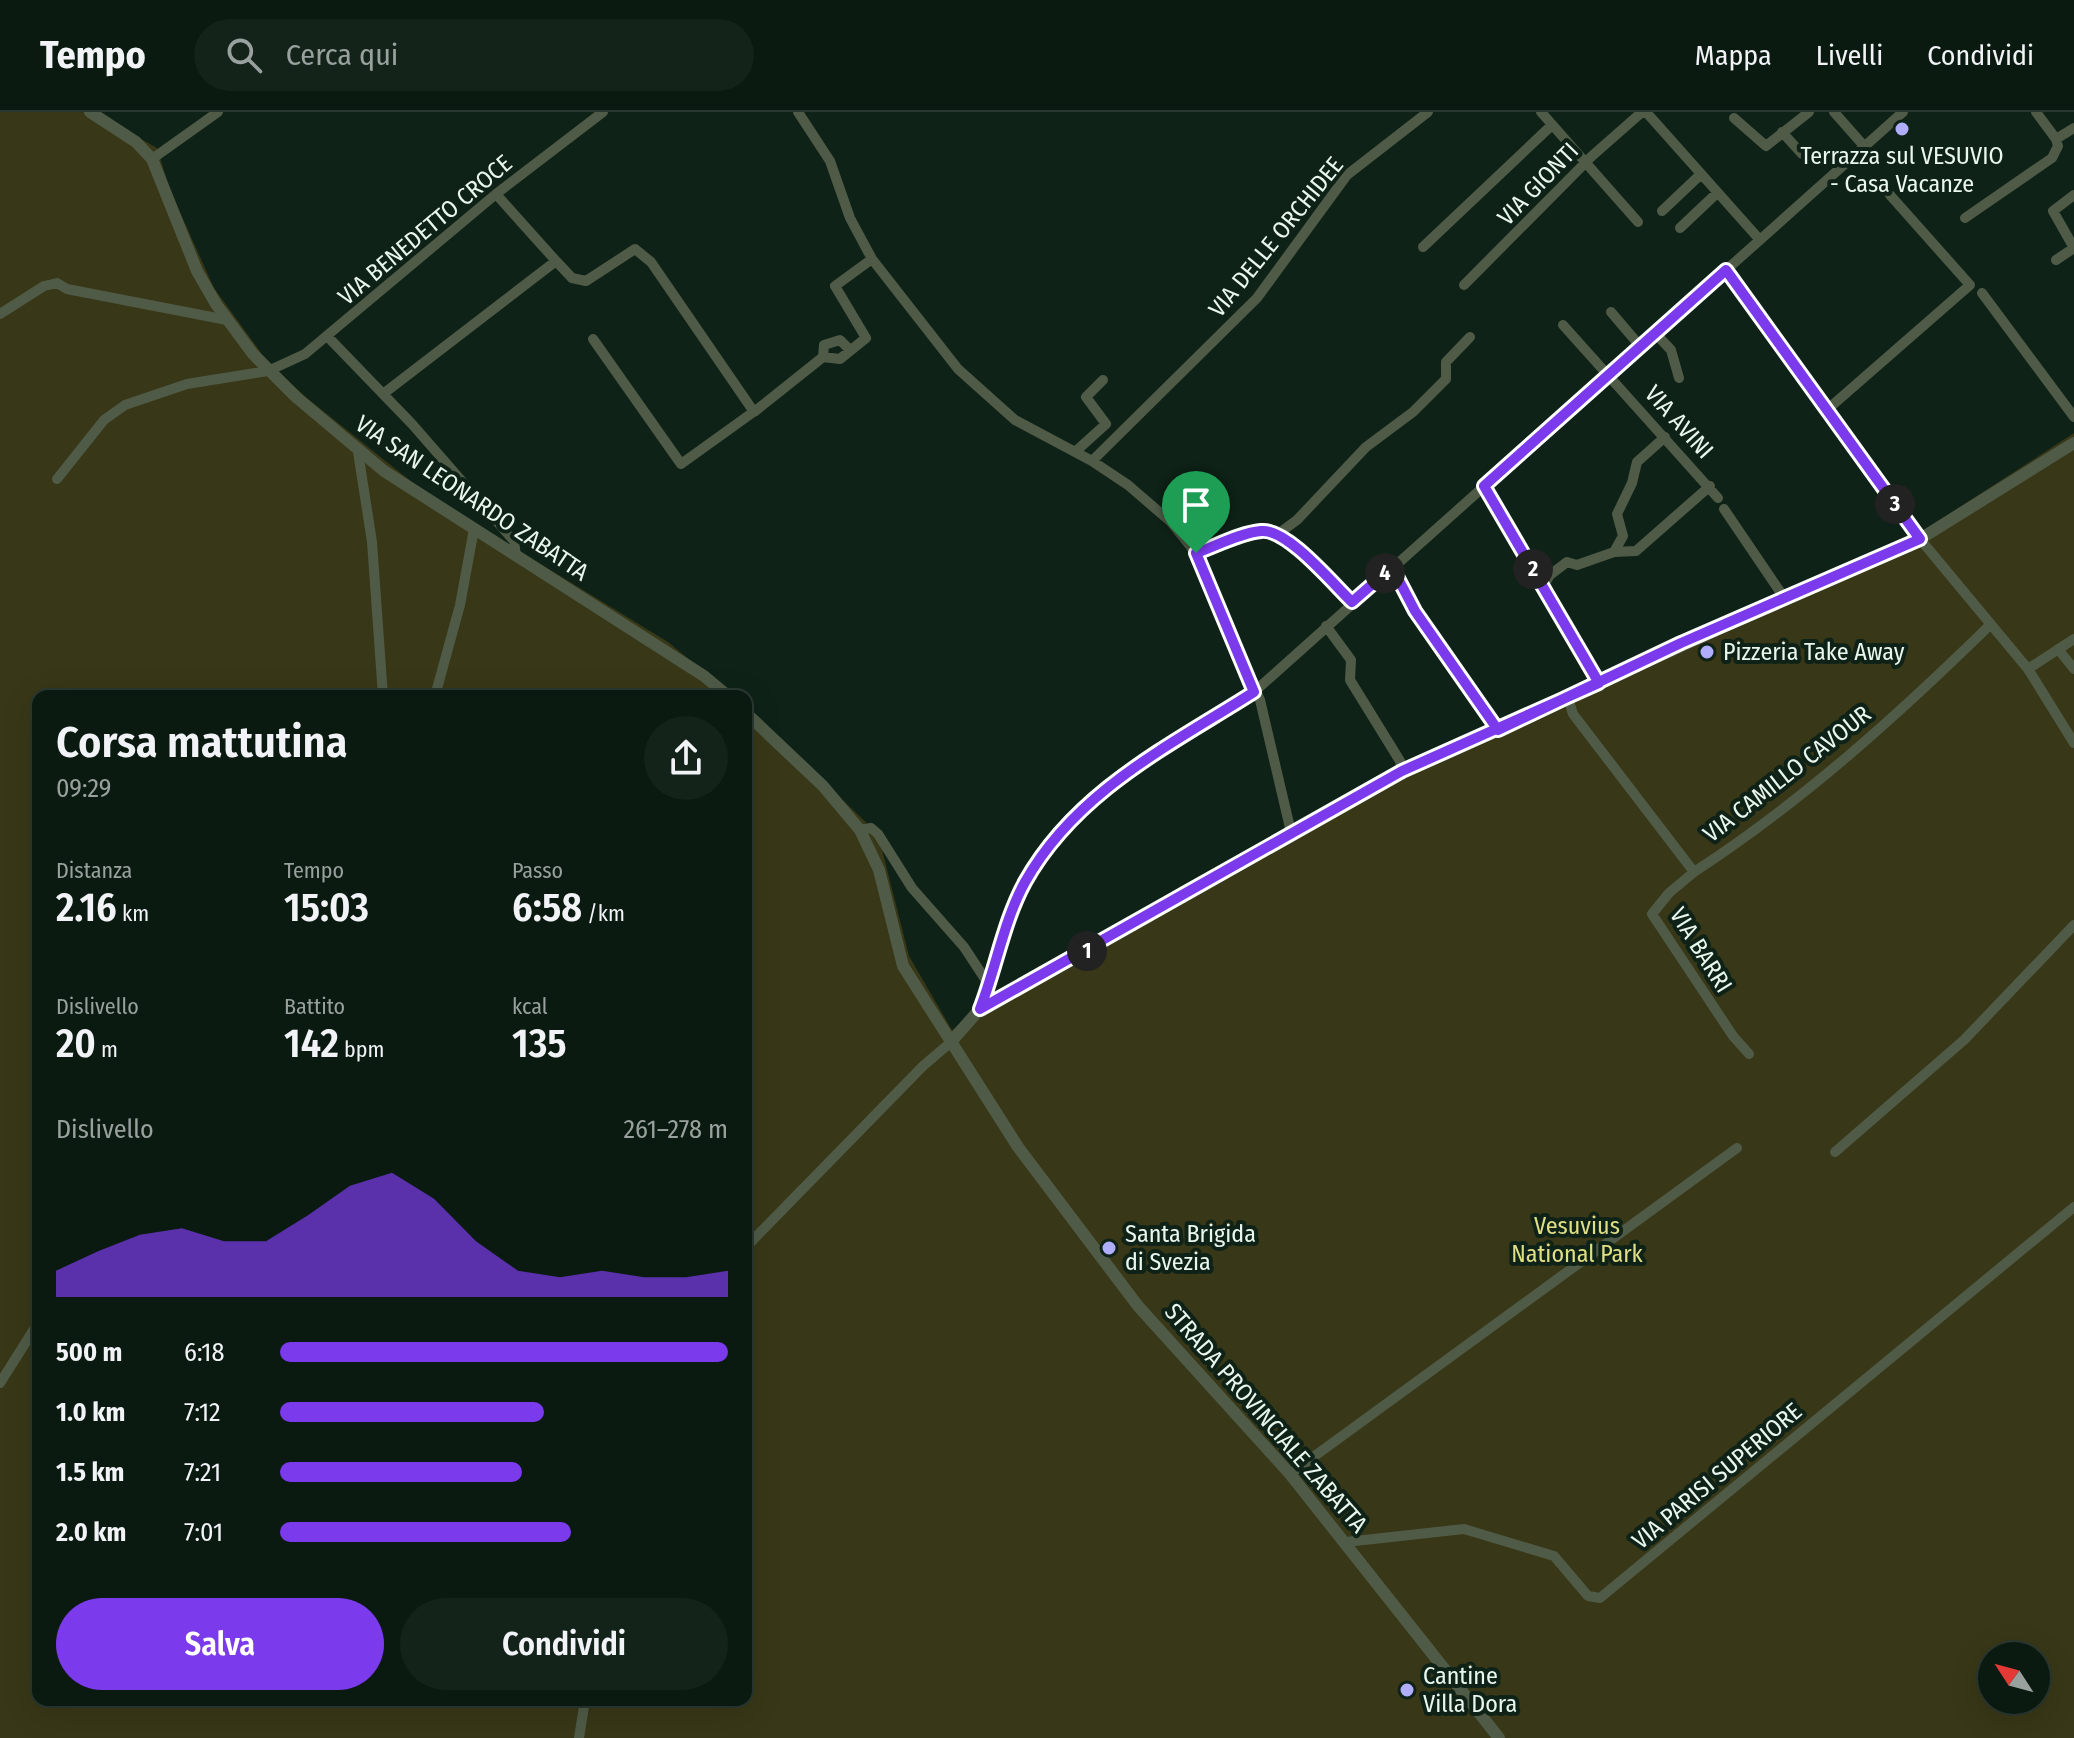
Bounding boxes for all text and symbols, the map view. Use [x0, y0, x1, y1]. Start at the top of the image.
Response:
search box [194, 19, 754, 91]
text: Tempo [40, 32, 146, 78]
icon: search [222, 33, 266, 77]
text: Cerca qui [286, 37, 398, 73]
text: Mappa [1695, 39, 1772, 72]
text: Livelli [1816, 39, 1883, 72]
text: Condividi [1927, 39, 2034, 72]
marker: Terrazza sul VESUVIO - Casa Vacanze [1893, 120, 1911, 138]
street label: VIA GIONTI [1492, 137, 1584, 231]
place label: Terrazza sul VESUVIO - Casa Vacanze [1800, 142, 2004, 198]
street label: VIA BENEDETTO CROCE [333, 149, 517, 311]
street label: VIA DELLE ORCHIDEE [1203, 151, 1349, 323]
street label: VIA AVINI [1639, 380, 1719, 464]
street label: VIA SAN LEONARDO ZABATTA [350, 410, 594, 587]
pin [1162, 471, 1230, 553]
icon: arrive [1174, 483, 1218, 527]
pin: 3 [1875, 484, 1915, 524]
text: 3 [1890, 490, 1900, 517]
pin: 2 [1513, 549, 1553, 589]
pin: 4 [1365, 553, 1405, 593]
text: 2 [1528, 555, 1538, 582]
text: 4 [1379, 559, 1391, 586]
place label: Pizzeria Take Away [1723, 638, 1905, 666]
marker: Pizzeria Take Away [1698, 643, 1716, 661]
street label: VIA CAMILLO CAVOUR [1698, 700, 1876, 848]
text: Corsa mattutina [56, 716, 347, 769]
button: share [644, 716, 728, 800]
text: 09:29 [56, 773, 111, 804]
text: Distanza [56, 857, 132, 884]
text: Tempo [284, 857, 344, 884]
text: Passo [512, 857, 563, 884]
text: 2.16 [56, 884, 117, 932]
text: 15:03 [284, 884, 369, 932]
text: 6:58 [512, 884, 582, 932]
text: km [117, 900, 149, 927]
text: /km [582, 900, 625, 927]
street label: VIA BARRI [1664, 902, 1738, 998]
pin: 1 [1067, 931, 1107, 971]
text: 1 [1082, 937, 1092, 964]
text: Dislivello [56, 993, 139, 1020]
text: Battito [284, 993, 345, 1020]
text: kcal [512, 993, 548, 1020]
text: 20 [56, 1020, 96, 1068]
text: 142 [284, 1020, 339, 1068]
text: 135 [512, 1020, 567, 1068]
text: m [96, 1036, 118, 1063]
text: bpm [339, 1036, 384, 1063]
text: Dislivello [56, 1114, 154, 1145]
text: 261–278 m [624, 1114, 728, 1145]
park label: Vesuvius National Park [1511, 1212, 1644, 1268]
place label: Santa Brigida di Svezia [1125, 1220, 1256, 1276]
marker: Santa Brigida di Svezia [1100, 1239, 1118, 1257]
street label: STRADA PROVINCIALE ZABATTA [1159, 1298, 1373, 1539]
text: 500 m [56, 1337, 122, 1368]
text: 6:18 [184, 1337, 224, 1368]
text: 1.0 km [56, 1397, 125, 1428]
text: 7:12 [184, 1397, 221, 1428]
street label: VIA PARISI SUPERIORE [1627, 1397, 1807, 1555]
text: 1.5 km [56, 1457, 124, 1488]
text: 7:21 [184, 1457, 221, 1488]
text: 2.0 km [56, 1517, 126, 1548]
text: 7:01 [184, 1517, 223, 1548]
button: Salva [56, 1598, 384, 1690]
button: Condividi [400, 1598, 728, 1690]
north arrow [1978, 1642, 2050, 1714]
map controls [1978, 1642, 2050, 1714]
place label: Cantine Villa Dora [1423, 1662, 1517, 1718]
marker: Cantine Villa Dora [1398, 1681, 1416, 1699]

